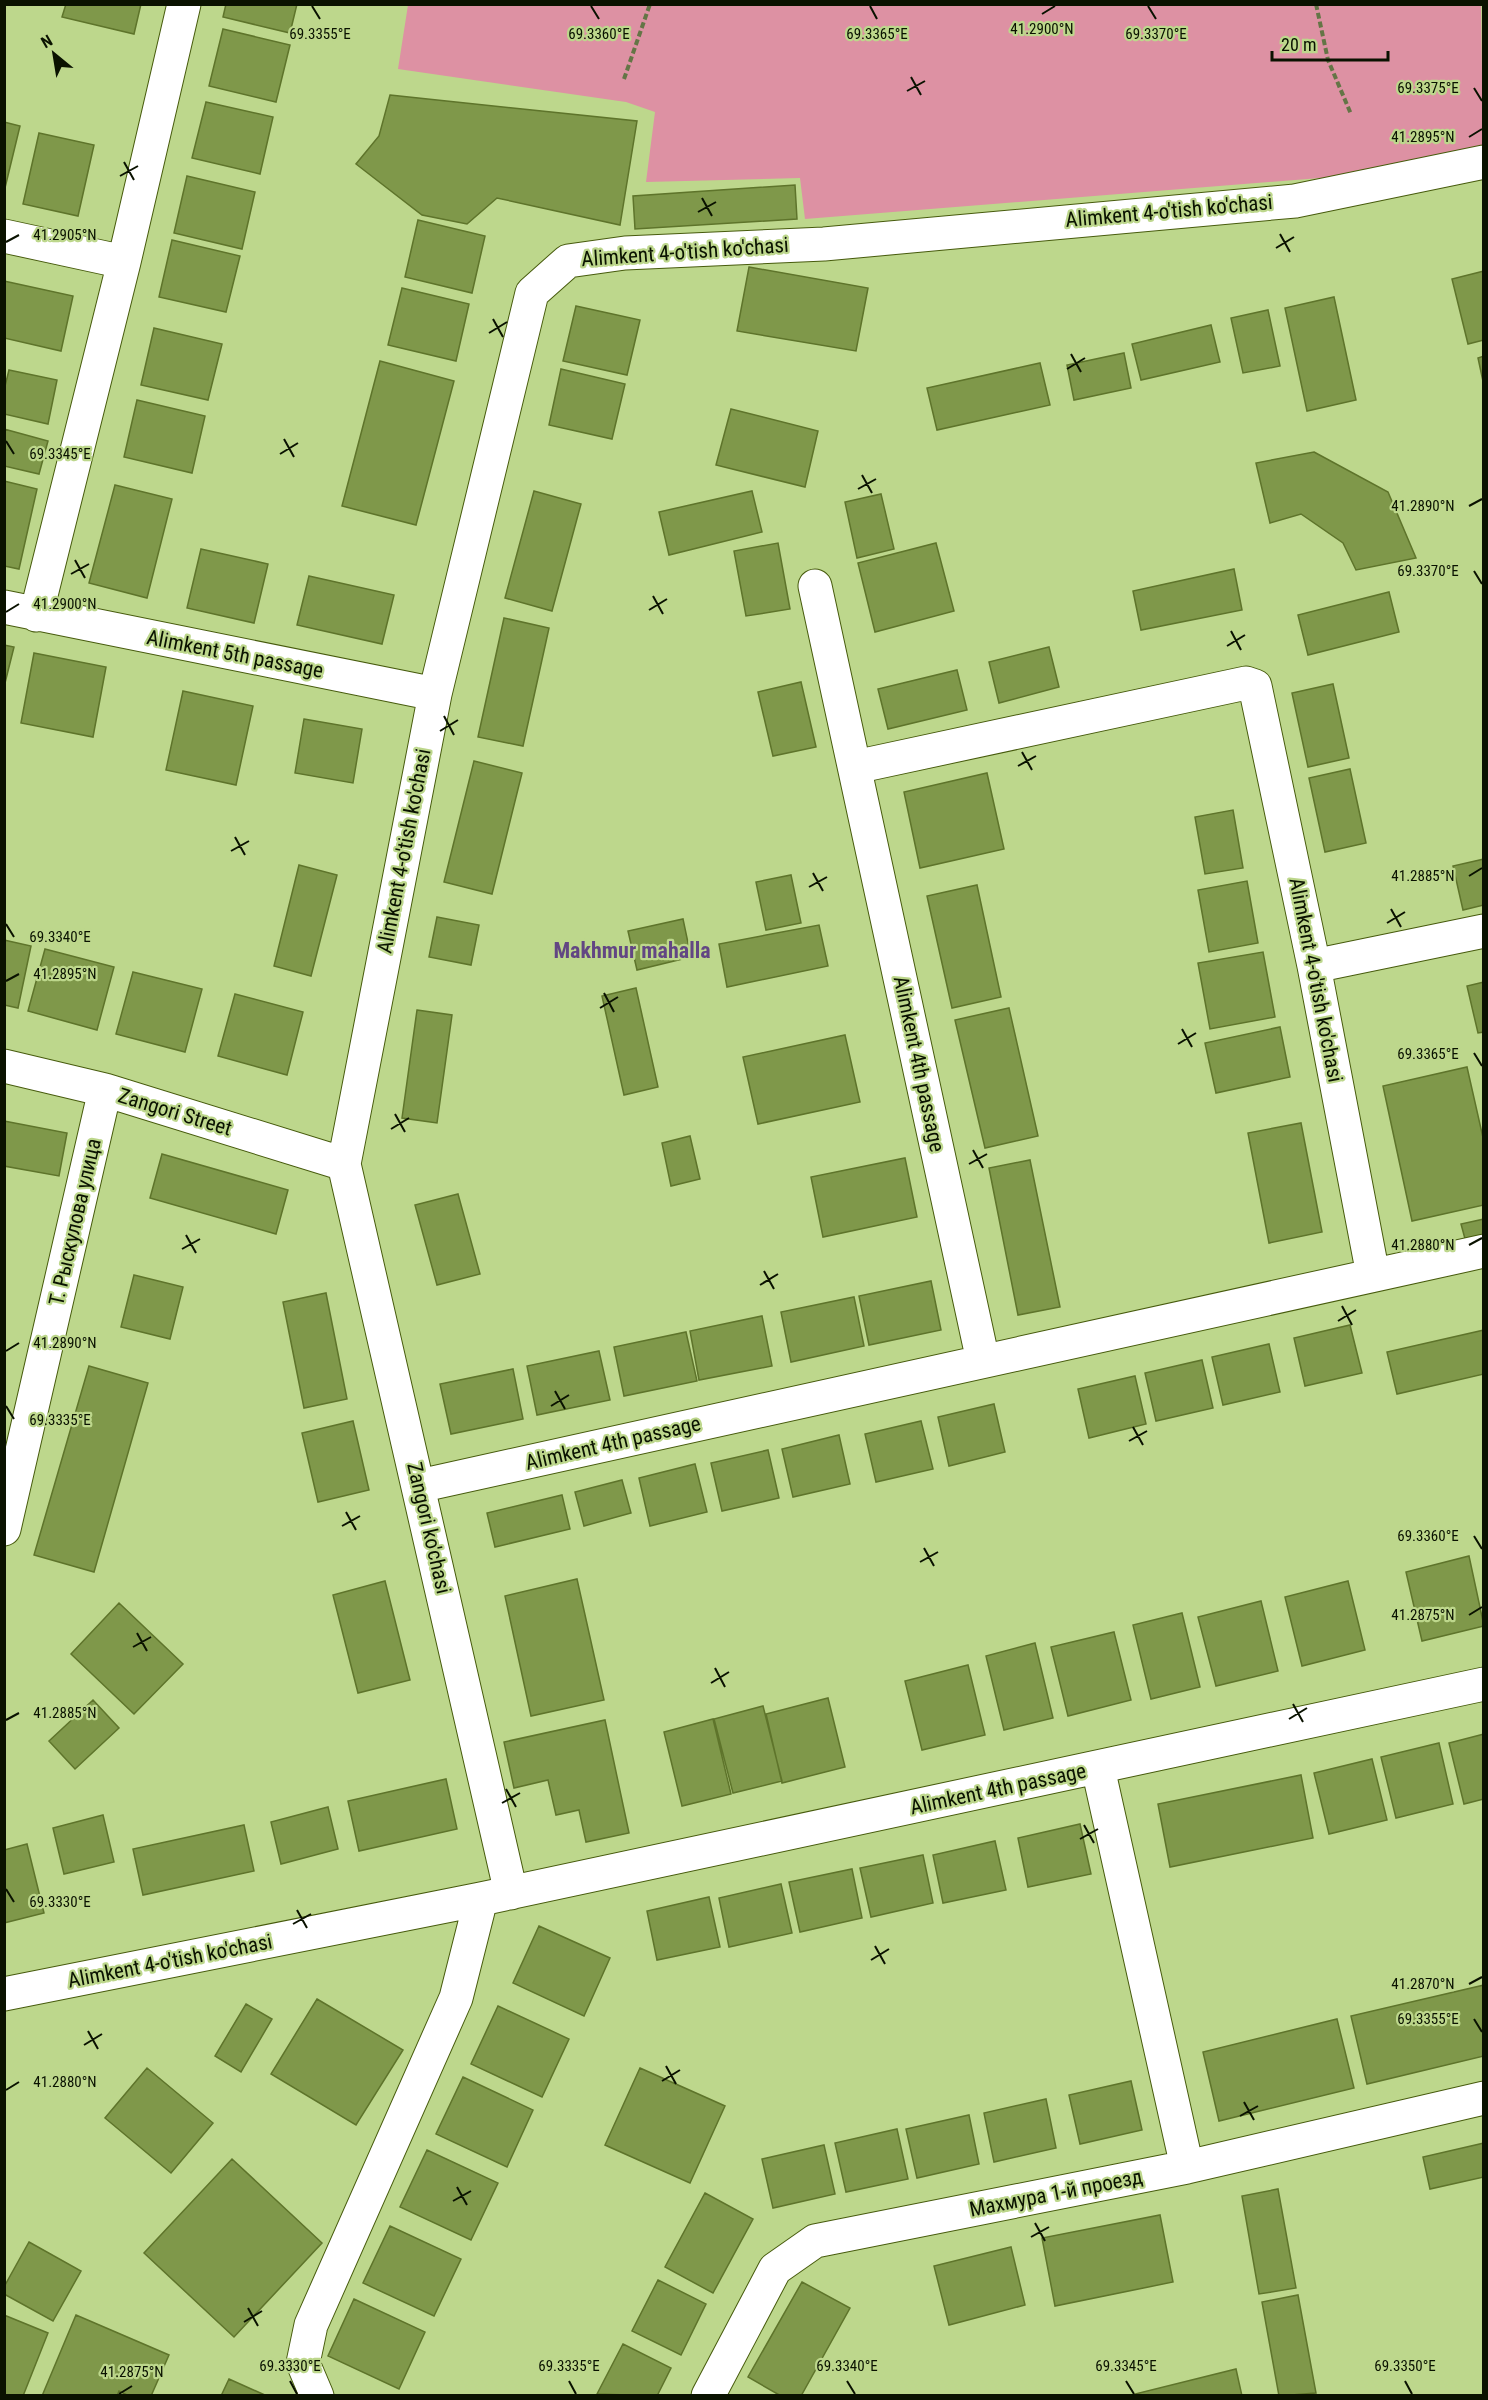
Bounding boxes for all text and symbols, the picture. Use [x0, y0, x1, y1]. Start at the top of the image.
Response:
text: 41.2900°N [1010, 20, 1074, 38]
north arrow [24, 24, 84, 84]
scale bar [1272, 24, 1388, 62]
text: 69.3355°E [289, 25, 351, 43]
text: 69.3360°E [568, 25, 630, 43]
text: 69.3365°E [846, 25, 908, 43]
text: 69.3370°E [1125, 25, 1187, 43]
text: N [38, 31, 56, 52]
text: 20 m [1281, 34, 1316, 55]
text: 69.3375°E [1397, 79, 1459, 97]
text: 41.2895°N [1391, 128, 1455, 146]
street label: Alimkent 4-o'tish ko'chasi [1064, 190, 1274, 232]
text: 41.2905°N [33, 226, 97, 244]
street label: Alimkent 4-o'tish ko'chasi [581, 233, 789, 271]
text: 69.3345°E [29, 445, 91, 463]
text: 41.2890°N [1391, 497, 1455, 515]
text: 69.3370°E [1397, 562, 1459, 580]
text: 41.2900°N [33, 595, 97, 613]
street label: Alimkent 5th passage [145, 625, 325, 683]
street label: Alimkent 4-o'tish ko'chasi [372, 747, 436, 955]
text: 41.2885°N [1391, 867, 1455, 885]
street label: Alimkent 4-o'tish ko'chasi [1284, 876, 1348, 1084]
text: 69.3340°E [29, 928, 91, 946]
district label: Makhmur mahalla [553, 938, 711, 963]
text: 41.2895°N [33, 965, 97, 983]
street label: Alimkent 4th passage [889, 974, 949, 1154]
text: 69.3365°E [1397, 1045, 1459, 1063]
street label: Zangori Street [115, 1083, 235, 1141]
street label: Т. Рыскулова улица [44, 1136, 106, 1308]
text: 41.2880°N [1391, 1236, 1455, 1254]
text: 41.2890°N [33, 1334, 97, 1352]
text: 69.3335°E [29, 1411, 91, 1429]
street label: Alimkent 4th passage [523, 1411, 703, 1475]
street label: Zangori ko'chasi [402, 1460, 456, 1596]
text: 69.3360°E [1397, 1527, 1459, 1545]
text: 41.2875°N [1391, 1606, 1455, 1624]
text: 41.2885°N [33, 1704, 97, 1722]
street label: Alimkent 4th passage [908, 1759, 1088, 1819]
text: 69.3330°E [29, 1893, 91, 1911]
street label: Alimkent 4-o'tish ko'chasi [66, 1929, 274, 1993]
text: 41.2870°N [1391, 1975, 1455, 1993]
text: 69.3355°E [1397, 2010, 1459, 2028]
text: 41.2880°N [33, 2073, 97, 2091]
street label: Махмура 1-й проезд [967, 2164, 1145, 2222]
text: 69.3330°E [259, 2357, 321, 2375]
text: 69.3335°E [538, 2357, 600, 2375]
text: 69.3340°E [816, 2357, 878, 2375]
text: 69.3345°E [1095, 2357, 1157, 2375]
text: 69.3350°E [1374, 2357, 1436, 2375]
text: 41.2875°N [100, 2363, 164, 2381]

